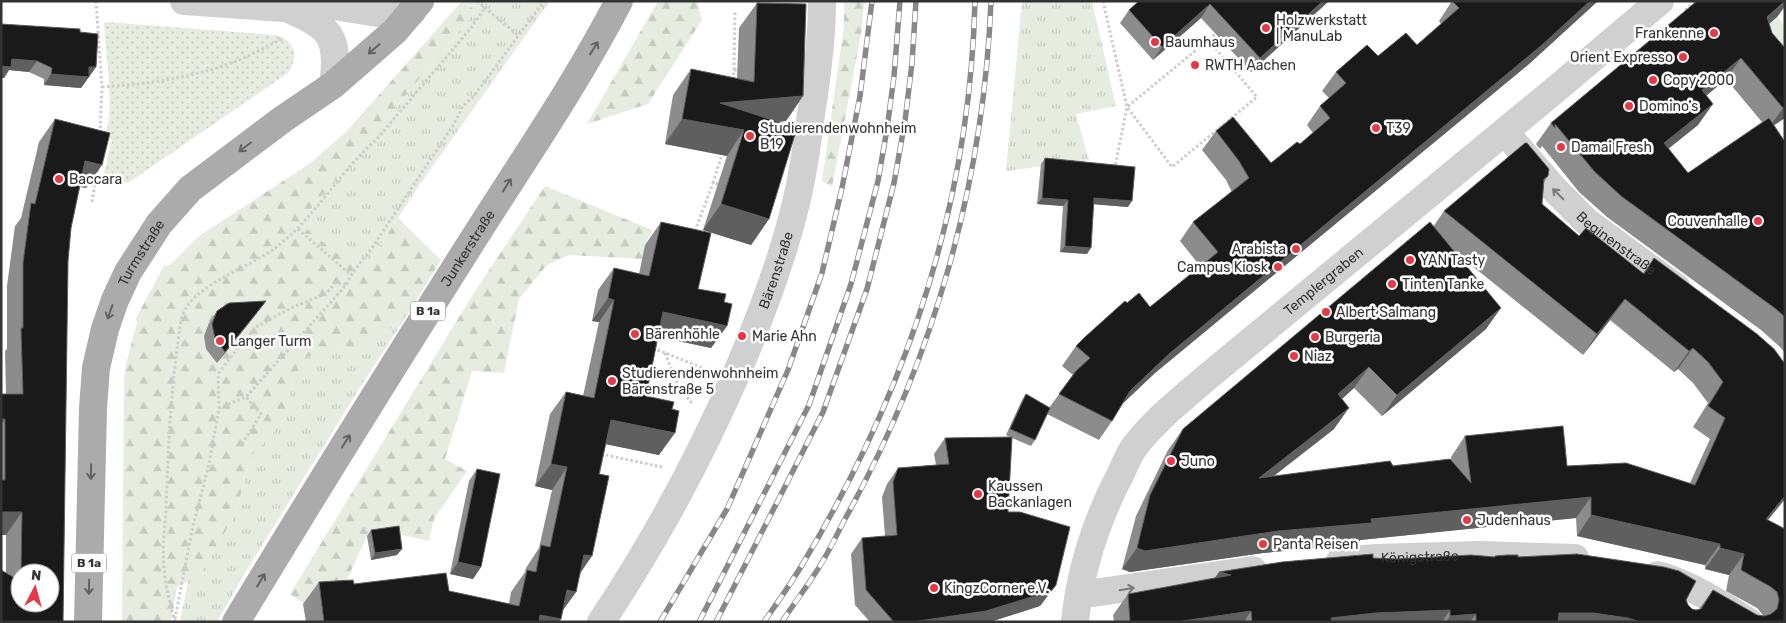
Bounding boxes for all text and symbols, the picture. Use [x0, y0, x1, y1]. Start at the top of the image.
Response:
place label: Holzwerkstatt | ManuLab [1276, 12, 1368, 45]
marker: Holzwerkstatt | ManuLab [1260, 22, 1272, 34]
place label: Frankenne [1635, 25, 1704, 42]
marker: Frankenne [1708, 27, 1720, 39]
place label: Baumhaus [1165, 34, 1235, 51]
marker: Baumhaus [1149, 36, 1161, 48]
one-way arrow [589, 41, 599, 55]
one-way arrow [368, 43, 381, 54]
place label: Orient Expresso [1570, 49, 1673, 66]
marker: Orient Expresso [1677, 51, 1689, 63]
place label: RWTH Aachen [1205, 57, 1296, 74]
marker: RWTH Aachen [1189, 59, 1201, 71]
place label: Copy 2000 [1663, 72, 1734, 89]
marker: Copy 2000 [1647, 74, 1659, 86]
place label: Domino's [1639, 98, 1699, 115]
marker: Domino's [1623, 100, 1635, 112]
place label: Studierendenwohnheim B19 [760, 120, 917, 153]
place label: T39 [1386, 120, 1411, 137]
marker: T39 [1370, 122, 1382, 134]
marker: Studierendenwohnheim B19 [744, 130, 756, 142]
place label: Damai Fresh [1571, 139, 1652, 156]
marker: Damai Fresh [1555, 141, 1567, 153]
one-way arrow [238, 142, 252, 152]
place label: Baccara [69, 171, 122, 188]
marker: Baccara [53, 173, 65, 185]
one-way arrow [503, 179, 513, 193]
one-way arrow [1553, 188, 1565, 200]
street label: Junkerstraße [438, 207, 499, 290]
street label: Beginenstraße [1572, 208, 1660, 279]
place label: Couvenhalle [1667, 213, 1748, 230]
marker: Couvenhalle [1752, 215, 1764, 227]
street label: Turmstraße [115, 217, 169, 289]
street label: Bärenstraße [755, 230, 797, 311]
place label: Arabista [1232, 241, 1286, 258]
marker: Arabista [1290, 243, 1302, 255]
street label: Templergraben [1281, 244, 1367, 319]
place label: YAN Tasty [1420, 252, 1485, 269]
marker: YAN Tasty [1404, 254, 1416, 266]
place label: Campus Kiosk [1177, 259, 1269, 276]
marker: Campus Kiosk [1272, 261, 1284, 273]
place label: Tinten Tanke [1402, 276, 1485, 293]
marker: Tinten Tanke [1386, 278, 1398, 290]
road number: B 1a [410, 302, 446, 321]
one-way arrow [105, 304, 115, 320]
place label: Albert Salmang [1336, 304, 1436, 321]
marker: Albert Salmang [1320, 306, 1332, 318]
place label: Bärenhöhle [645, 326, 720, 343]
marker: Bärenhöhle [629, 328, 641, 340]
place label: Marie Ahn [752, 328, 817, 345]
place label: Burgeria [1325, 329, 1381, 346]
marker: Marie Ahn [736, 330, 748, 342]
marker: Burgeria [1309, 331, 1321, 343]
place label: Langer Turm [230, 333, 312, 350]
marker: Langer Turm [214, 335, 226, 347]
place label: Niaz [1304, 348, 1332, 365]
marker: Niaz [1288, 350, 1300, 362]
place label: Studierendenwohnheim Bärenstraße 5 [622, 365, 779, 398]
marker: Studierendenwohnheim Bärenstraße 5 [606, 375, 618, 387]
one-way arrow [341, 435, 351, 449]
place label: Juno [1181, 453, 1215, 470]
marker: Juno [1165, 455, 1177, 467]
one-way arrow [87, 464, 96, 480]
place label: Kaussen Backanlagen [988, 478, 1072, 511]
marker: Kaussen Backanlagen [972, 488, 984, 500]
place label: Judenhaus [1477, 512, 1551, 529]
marker: Judenhaus [1461, 514, 1473, 526]
place label: Panta Reisen [1273, 536, 1358, 553]
marker: Panta Reisen [1257, 538, 1269, 550]
street label: Königstraße [1381, 548, 1459, 567]
road number: B 1a [72, 554, 106, 572]
north arrow [10, 563, 60, 613]
text: N [30, 567, 42, 585]
one-way arrow [257, 574, 267, 588]
one-way arrow [84, 578, 94, 595]
place label: KingzCorner e.V. [944, 580, 1049, 597]
marker: KingzCorner e.V. [928, 582, 940, 594]
one-way arrow [1119, 584, 1135, 594]

